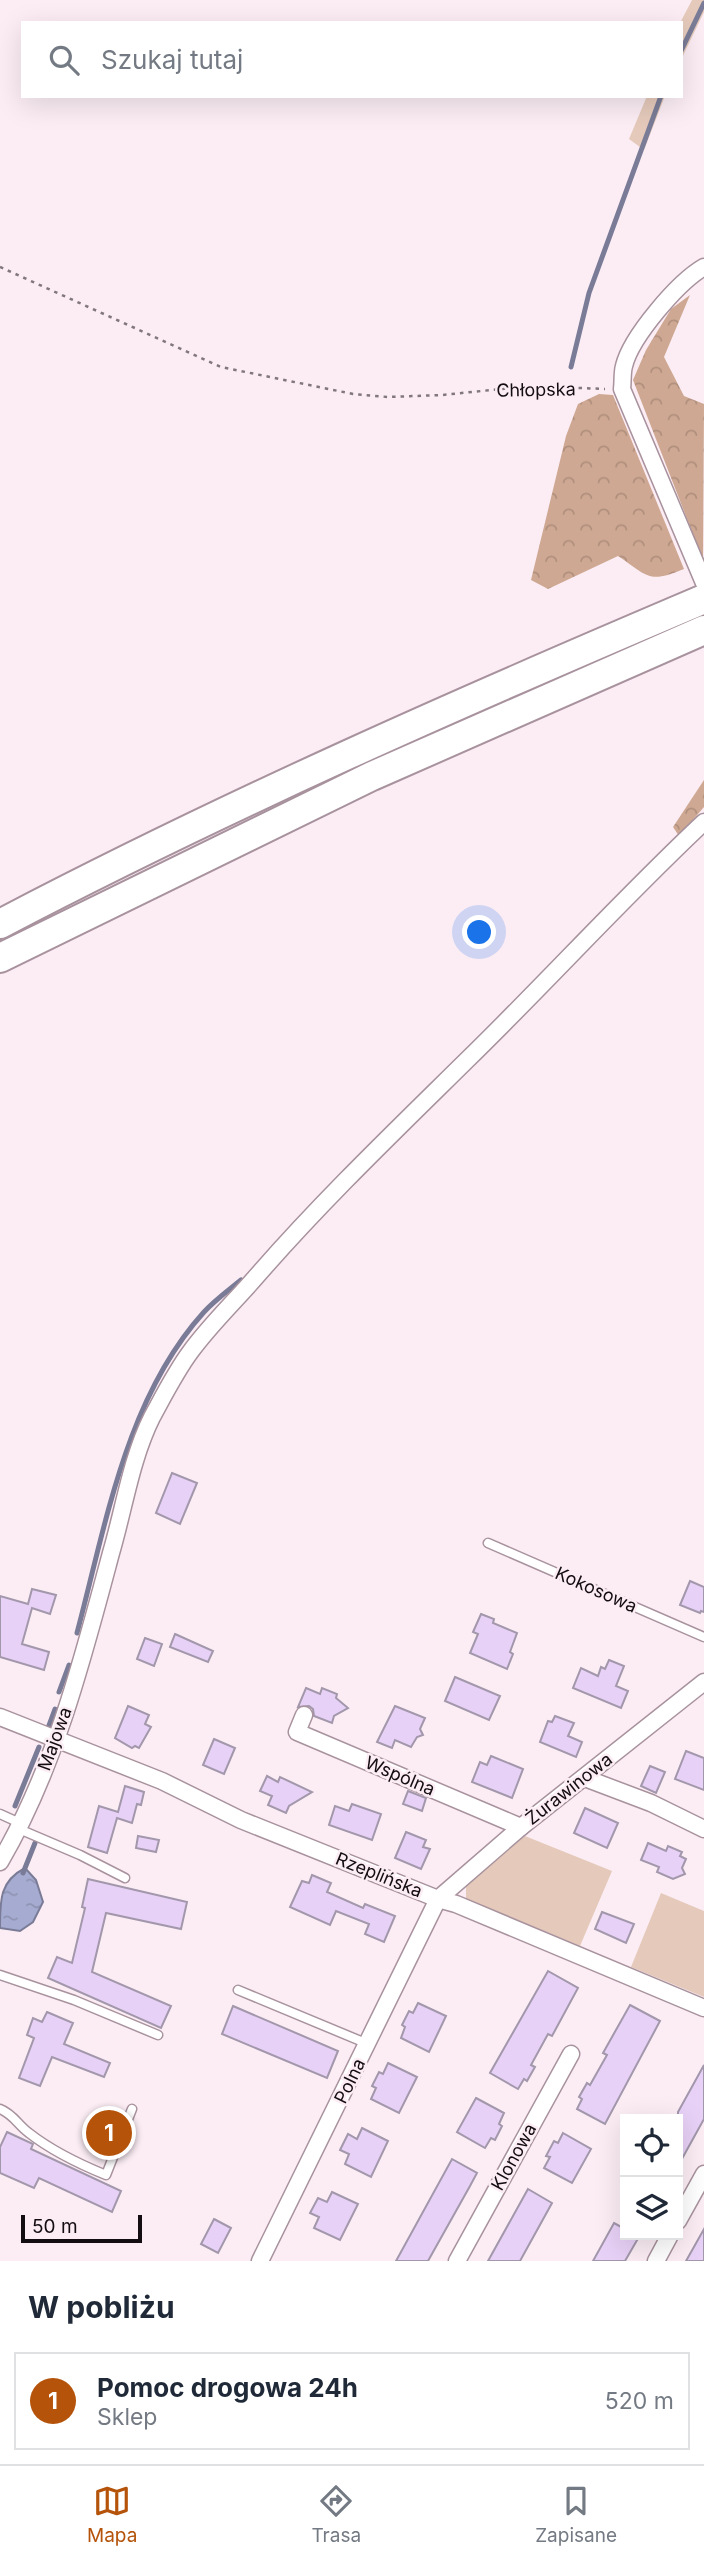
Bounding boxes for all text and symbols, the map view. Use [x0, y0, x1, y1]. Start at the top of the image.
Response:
search box [21, 21, 683, 98]
icon: search [45, 41, 83, 79]
text: Szukaj tutaj [101, 44, 243, 75]
street label: Chłopska [496, 378, 576, 401]
your location [462, 915, 496, 949]
street label: Kokosowa [552, 1562, 640, 1617]
street label: Majowa [33, 1704, 76, 1773]
street label: Żurawinowa [521, 1748, 616, 1829]
street label: Wspólna [362, 1752, 438, 1800]
street label: Rzeplińska [333, 1848, 426, 1901]
street label: Polna [330, 2055, 369, 2107]
pin: 1 [86, 2107, 132, 2159]
map controls [620, 2114, 683, 2240]
button: locate [620, 2114, 683, 2177]
street label: Klonowa [487, 2120, 540, 2194]
button: layers [620, 2177, 683, 2240]
scale bar [21, 2212, 142, 2244]
text: 50 m [32, 2215, 78, 2238]
text: W pobliżu [28, 2289, 175, 2325]
text: Pomoc drogowa 24h [97, 2372, 358, 2403]
text: 1 [48, 2387, 58, 2415]
text: 520 m [605, 2387, 674, 2415]
text: Sklep [97, 2403, 157, 2431]
tab: Mapa [87, 2482, 137, 2547]
tab: Trasa [311, 2482, 361, 2547]
tab: Zapisane [535, 2482, 617, 2547]

